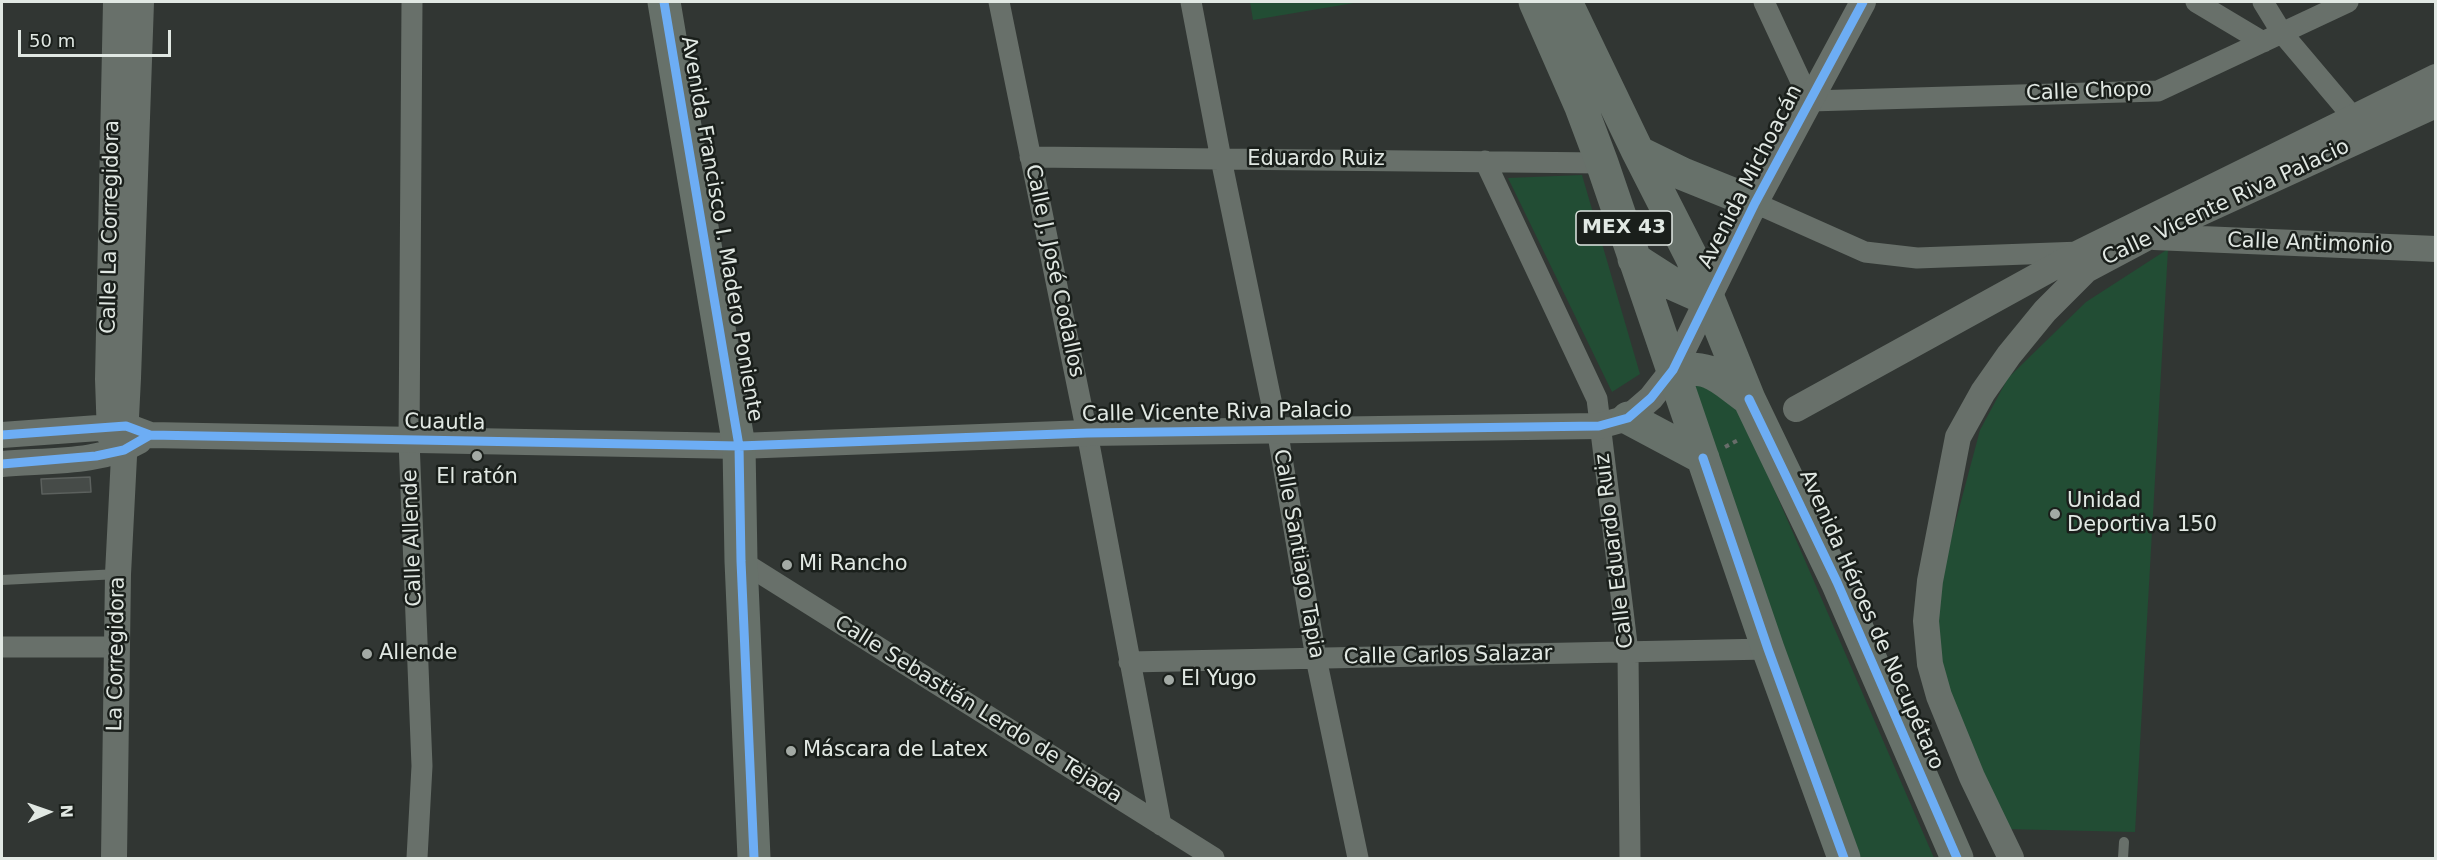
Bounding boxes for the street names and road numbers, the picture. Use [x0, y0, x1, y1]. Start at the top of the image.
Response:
street label: Avenida Francisco I. Madero Poniente [675, 34, 767, 424]
street label: Calle Chopo [2026, 77, 2152, 107]
street label: Avenida Michoacán [1694, 81, 1808, 273]
street label: Calle La Corregidora [97, 120, 125, 334]
street label: Calle Vicente Riva Palacio [2098, 135, 2354, 271]
street label: Eduardo Ruiz [1247, 147, 1385, 173]
street label: Calle J. José Codallos [1019, 162, 1089, 380]
road number: MEX 43 [1576, 211, 1672, 245]
street label: Calle Antimonio [2227, 229, 2393, 259]
street label: Calle Vicente Riva Palacio [1082, 398, 1352, 428]
street label: Cuautla [404, 410, 486, 436]
street label: Calle Santiago Tapia [1267, 447, 1329, 661]
street label: Calle Eduardo Ruiz [1591, 452, 1639, 650]
street label: Avenida Héroes de Nocupétaro [1793, 466, 1949, 774]
street label: Calle Allende [398, 469, 428, 607]
street label: La Corregidora [103, 576, 131, 732]
street label: Calle Sebastián Lerdo de Tejada [829, 611, 1127, 809]
street label: Calle Carlos Salazar [1343, 642, 1553, 670]

